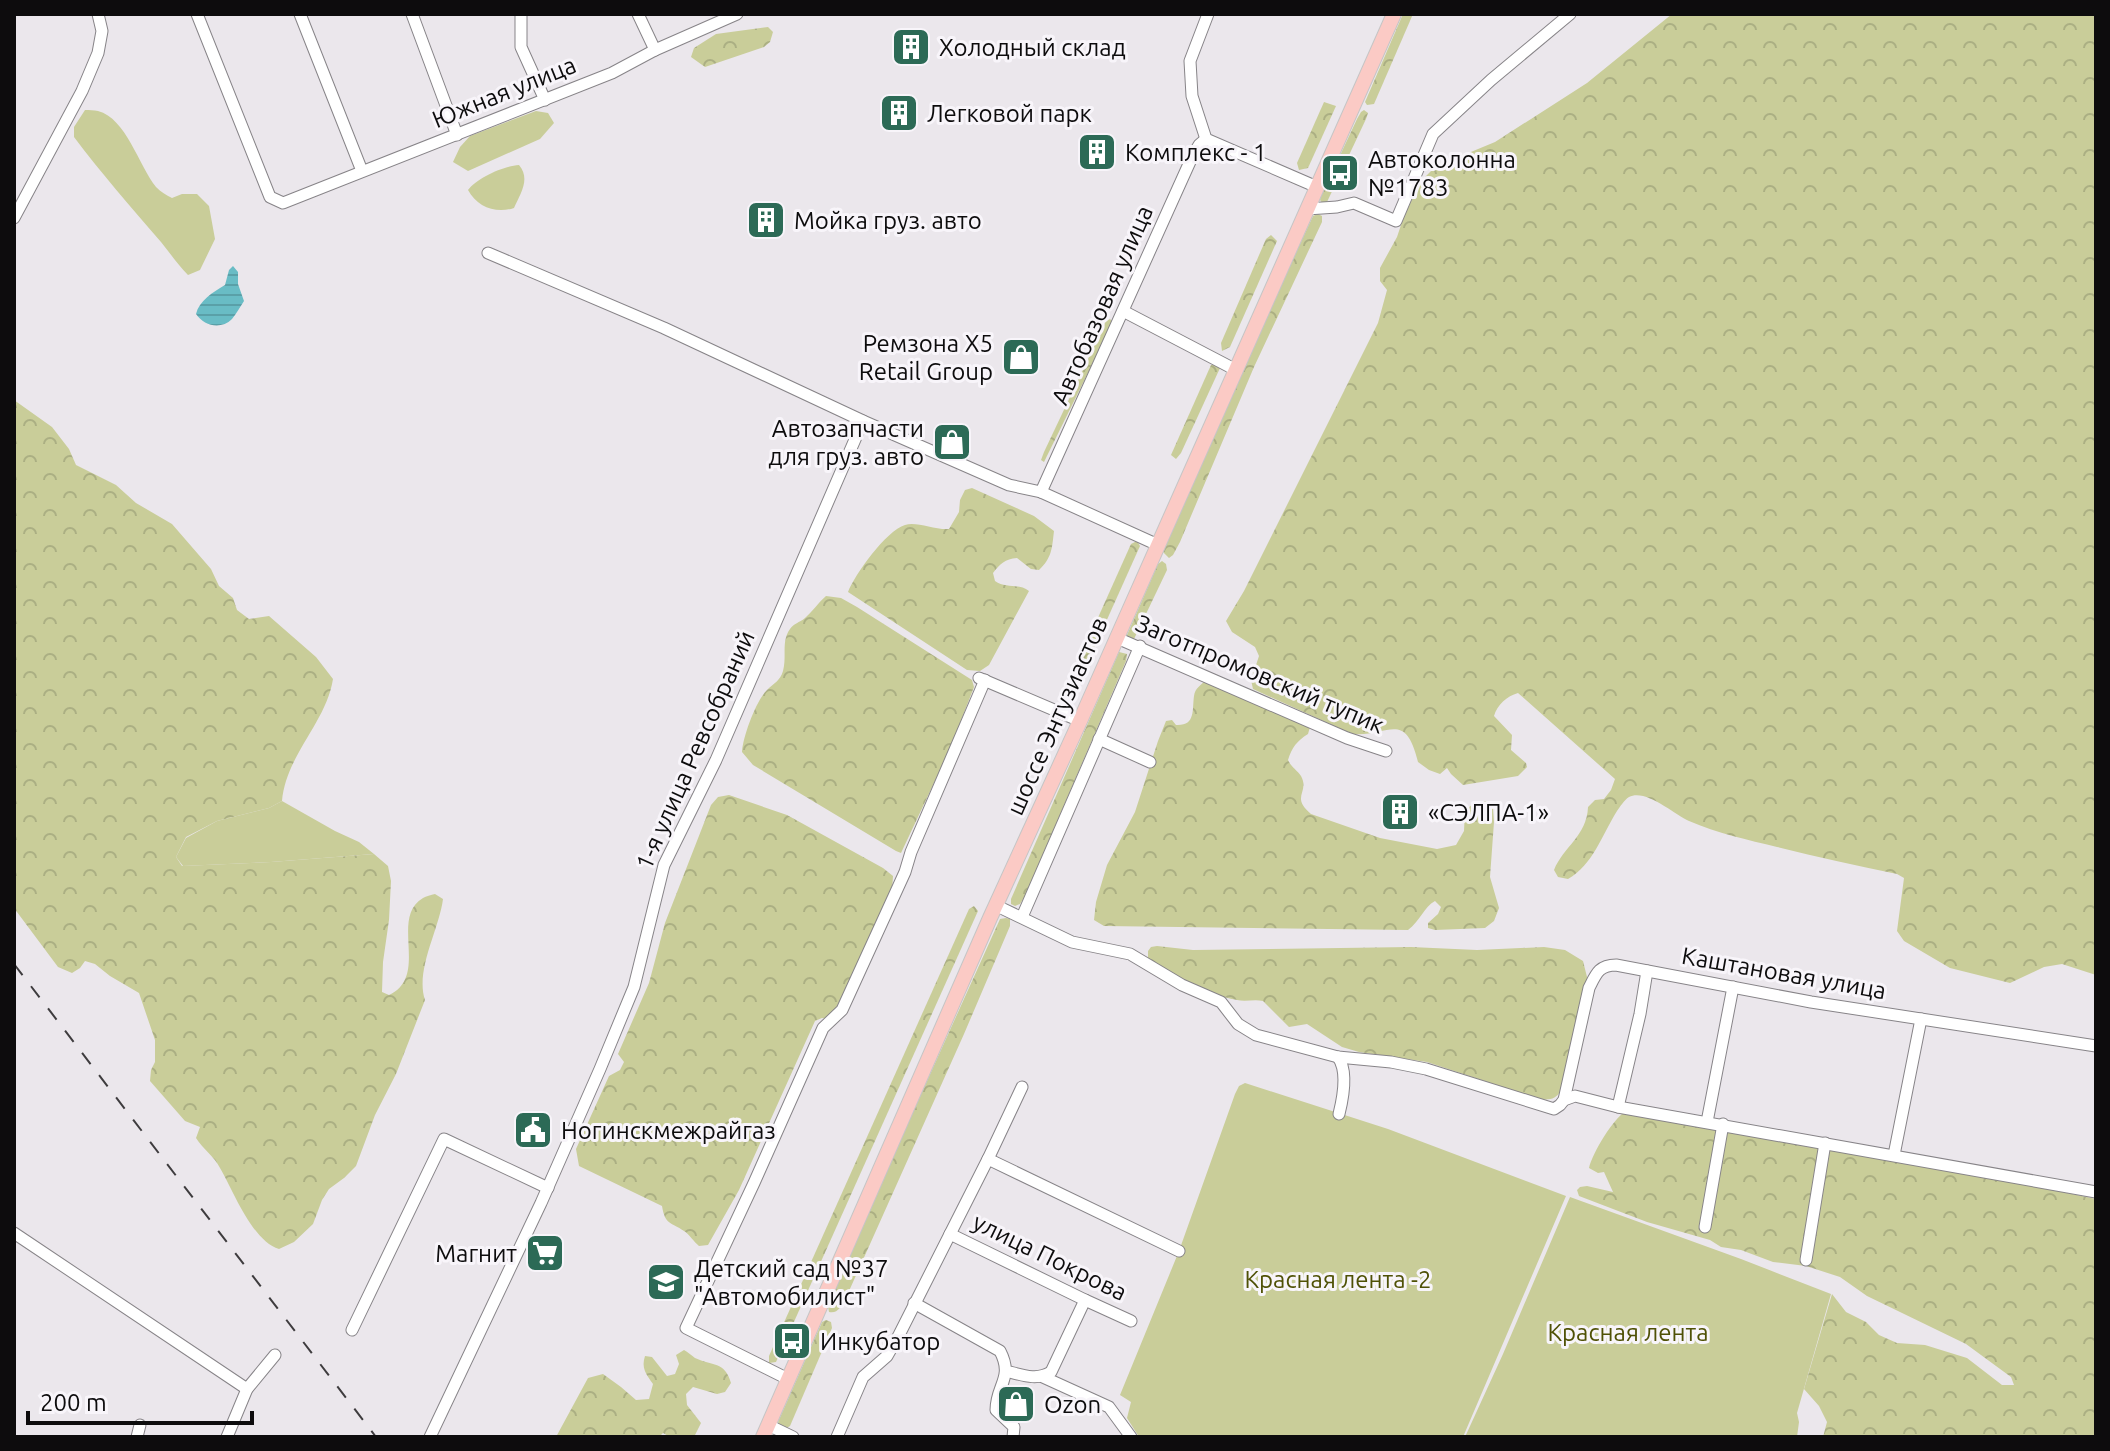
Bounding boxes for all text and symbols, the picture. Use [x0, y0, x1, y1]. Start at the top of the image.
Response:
building icon: Холодный склад [890, 26, 932, 68]
place label: Холодный склад [939, 34, 1126, 61]
street label: Южная улица [428, 51, 580, 133]
building icon: Легковой парк [878, 92, 920, 134]
place label: Легковой парк [927, 100, 1092, 127]
building icon: Комплекс - 1 [1076, 131, 1118, 173]
place label: Комплекс - 1 [1125, 139, 1267, 166]
place label: Автоколонна №1783 [1368, 146, 1516, 201]
bus stop icon: Автоколонна №1783 [1319, 152, 1361, 194]
building icon: Мойка груз. авто [745, 199, 787, 241]
street label: Автобазовая улица [1046, 201, 1158, 409]
place label: Мойка груз. авто [794, 207, 982, 234]
place label: Ремзона X5 Retail Group [859, 330, 993, 385]
shop icon: Ремзона X5 Retail Group [1000, 336, 1042, 378]
place label: Автозапчасти для груз. авто [769, 415, 924, 470]
shop icon: Автозапчасти для груз. авто [931, 421, 973, 463]
street label: Заготпромовский тупик [1132, 609, 1388, 739]
street label: шоссе Энтузиастов [1001, 613, 1113, 819]
street label: 1-я улица Ревсобраний [630, 626, 760, 874]
building icon: «СЭЛПА-1» [1379, 791, 1421, 833]
place label: «СЭЛПА-1» [1428, 799, 1549, 826]
street label: Каштановая улица [1680, 942, 1888, 1004]
public building icon: Ногинскмежрайгаз [512, 1109, 554, 1151]
place label: Ногинскмежрайгаз [561, 1117, 776, 1144]
street label: улица Покрова [969, 1208, 1131, 1306]
supermarket icon: Магнит [524, 1232, 566, 1274]
place label: Магнит [435, 1240, 517, 1267]
place label: Детский сад №37 "Автомобилист" [694, 1255, 889, 1310]
school or university icon: Детский сад №37 "Автомобилист" [645, 1261, 687, 1303]
park label: Красная лента -2 [1244, 1266, 1432, 1293]
park label: Красная лента [1547, 1319, 1709, 1346]
bus stop icon: Инкубатор [771, 1320, 813, 1362]
place label: Инкубатор [820, 1328, 940, 1355]
scale bar [28, 1375, 252, 1425]
shop icon: Ozon [995, 1383, 1037, 1425]
text: 200 m [40, 1389, 107, 1416]
place label: Ozon [1044, 1391, 1101, 1418]

